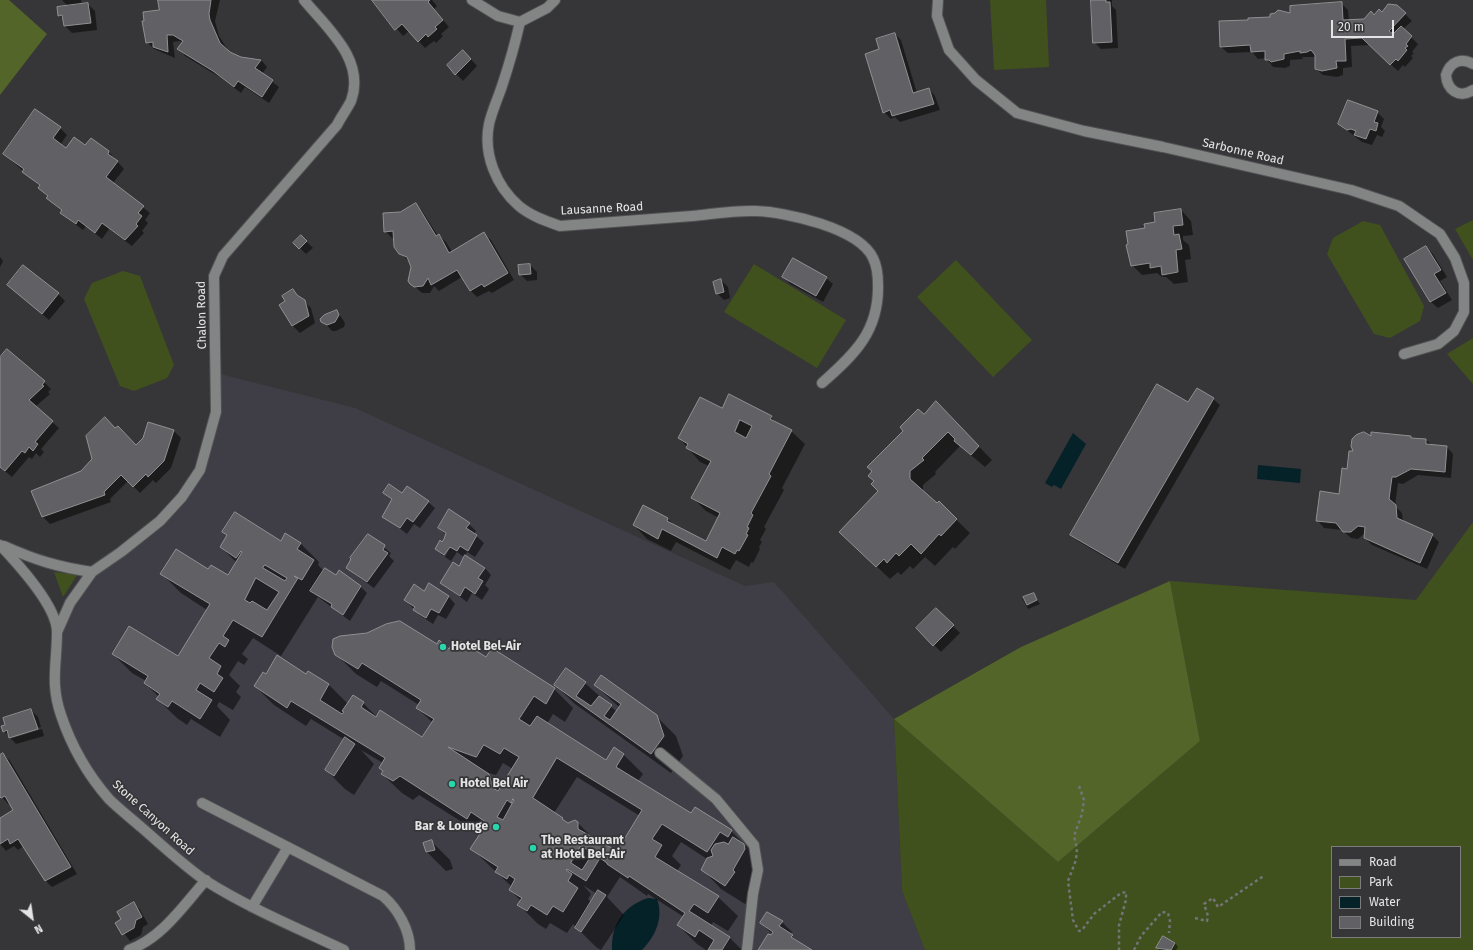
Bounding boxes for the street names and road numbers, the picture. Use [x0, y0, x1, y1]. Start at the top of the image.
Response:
street label: Sarbonne Road [1201, 136, 1285, 168]
street label: Lausanne Road [560, 200, 644, 218]
street label: Chalon Road [194, 281, 210, 349]
street label: Stone Canyon Road [109, 777, 197, 859]

